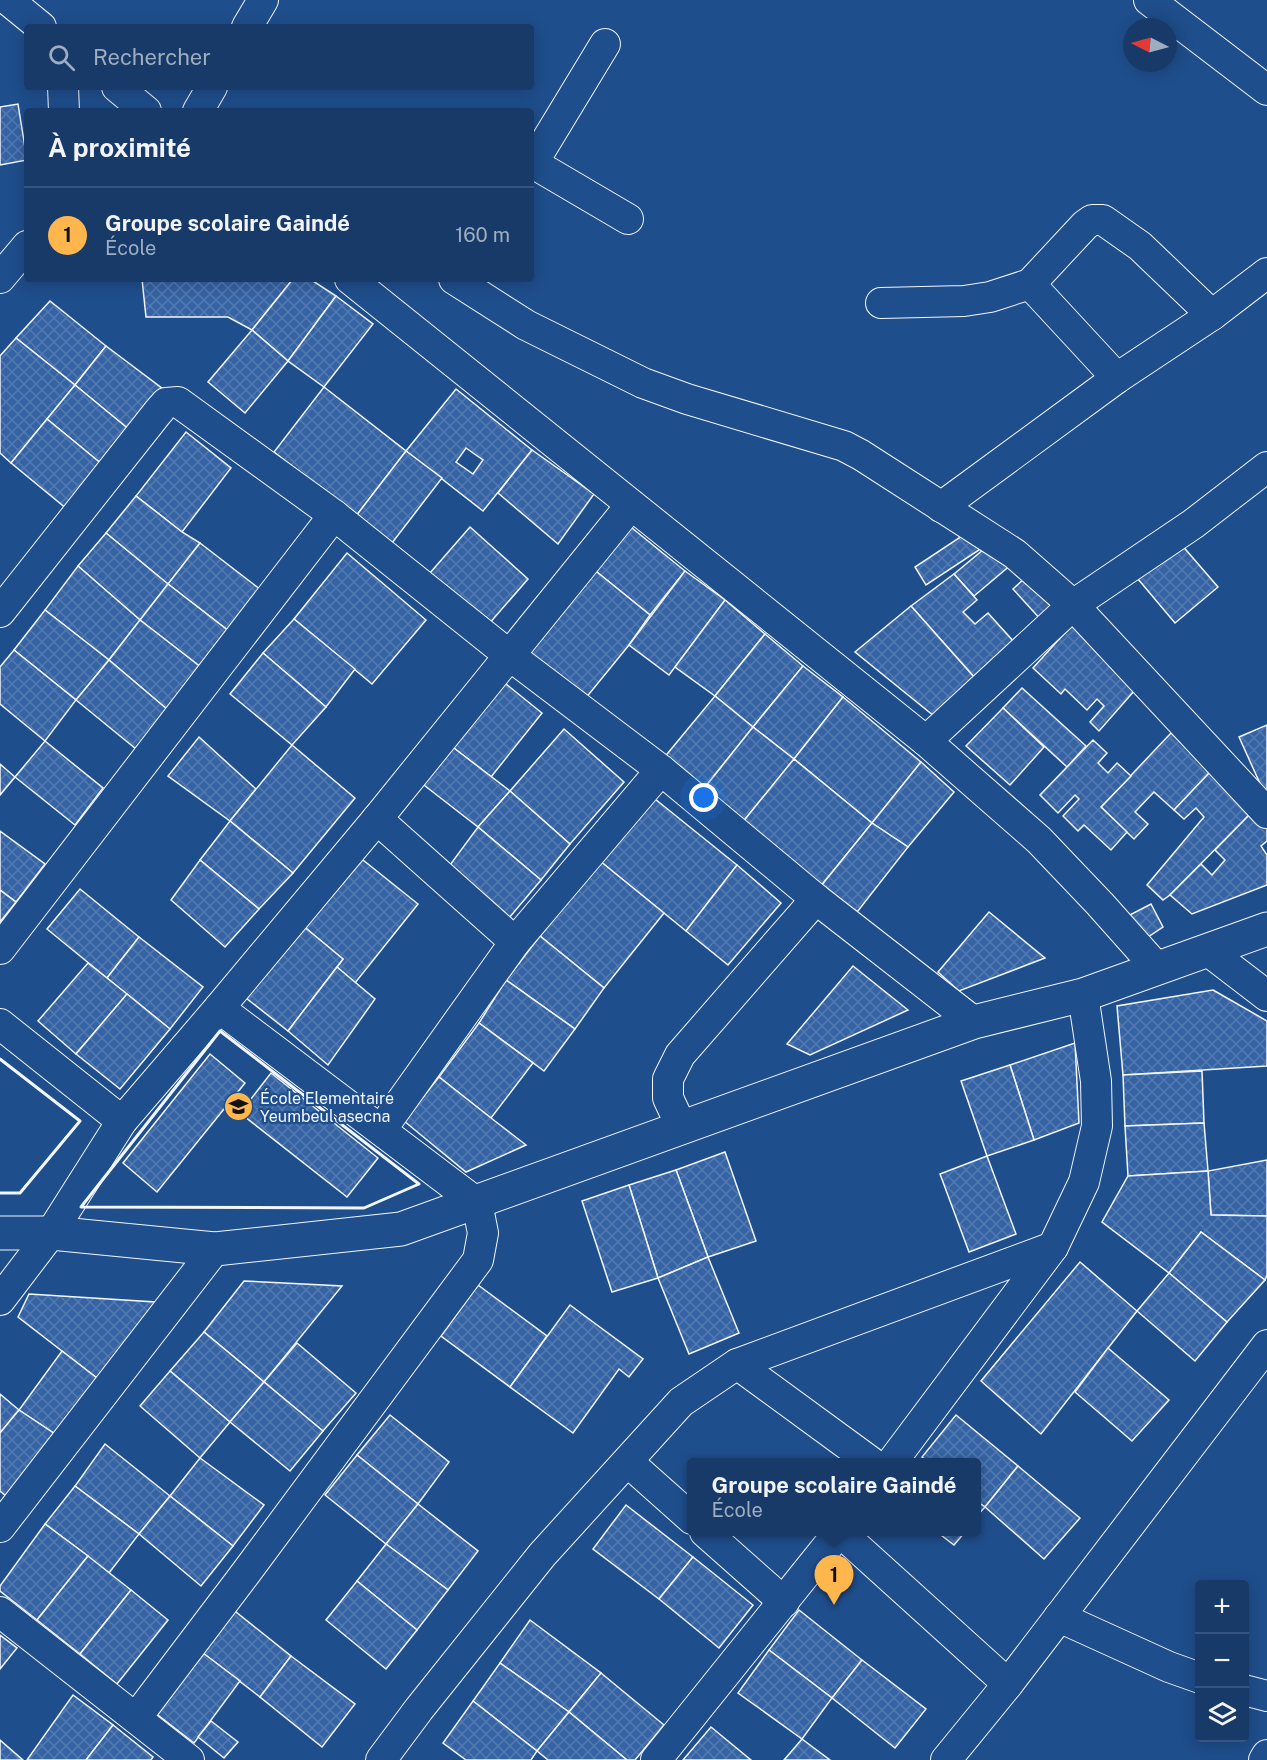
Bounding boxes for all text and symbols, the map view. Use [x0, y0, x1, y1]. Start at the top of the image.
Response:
north arrow [1123, 18, 1177, 72]
search box [24, 24, 534, 90]
icon: search [45, 41, 78, 74]
text: Rechercher [93, 44, 211, 70]
text: À proximité [48, 132, 191, 163]
text: Groupe scolaire Gaindé [105, 210, 350, 236]
text: 1 [63, 223, 72, 247]
text: 160 m [455, 223, 510, 247]
text: École [105, 236, 156, 260]
your location [689, 783, 718, 812]
place label: École Elementaire Yeumbeul asecna [260, 1088, 394, 1126]
school or university icon: École Elementaire Yeumbeul asecna [223, 1091, 255, 1123]
popup [687, 1458, 981, 1536]
text: Groupe scolaire Gaindé [711, 1472, 957, 1498]
text: École [711, 1498, 763, 1522]
pin: 1 [814, 1556, 854, 1605]
map controls [1195, 1580, 1249, 1742]
button: + [1195, 1580, 1249, 1634]
button: − [1195, 1634, 1249, 1688]
button: layers [1195, 1688, 1249, 1742]

